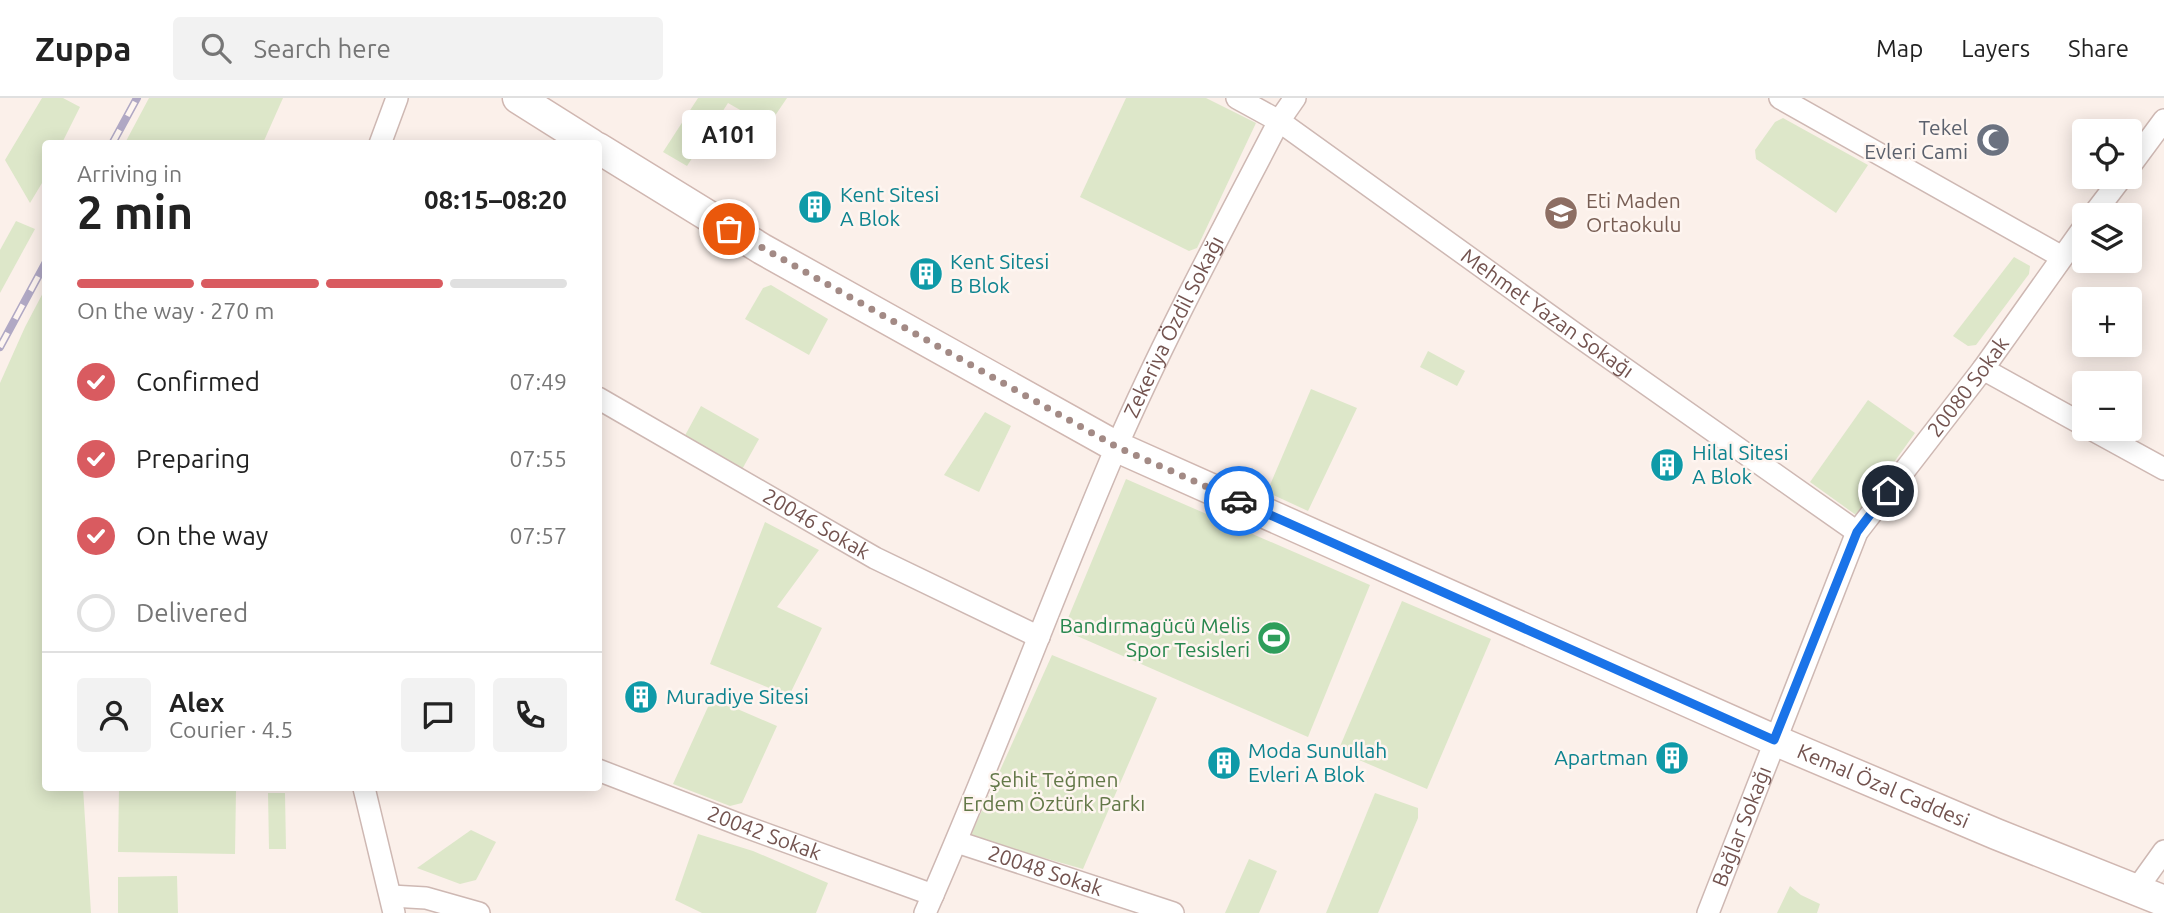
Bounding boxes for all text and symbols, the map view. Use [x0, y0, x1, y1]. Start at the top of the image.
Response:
search box [173, 17, 663, 80]
icon: search [197, 29, 235, 67]
text: Zuppa [35, 30, 131, 67]
text: Search here [253, 34, 391, 63]
text: Map [1876, 35, 1923, 62]
text: Layers [1961, 35, 2030, 62]
text: Share [2068, 35, 2129, 62]
callout: A101 [682, 110, 776, 159]
place label: Tekel Evleri Cami [1864, 115, 1968, 163]
map controls [2072, 119, 2142, 441]
button: locate [2072, 119, 2142, 189]
mosque icon: Tekel Evleri Cami [1974, 121, 2012, 159]
text: A101 [701, 122, 757, 147]
text: Arriving in [77, 161, 182, 186]
place label: Kent Sitesi A Blok [840, 182, 939, 230]
text: 08:15–08:20 [424, 185, 567, 214]
text: 2 min [77, 186, 193, 238]
building icon: Kent Sitesi A Blok [796, 188, 834, 226]
place label: Eti Maden Ortaokulu [1586, 188, 1682, 236]
school or university icon: Eti Maden Ortaokulu [1542, 194, 1580, 232]
pin [699, 199, 759, 259]
button: layers [2072, 203, 2142, 273]
icon: bag [710, 210, 748, 248]
street label: Zekeriya Özdil Sokağı [1118, 232, 1228, 421]
street label: Mehmet Yazan Sokağı [1457, 243, 1639, 382]
place label: Kent Sitesi B Blok [950, 249, 1049, 297]
building icon: Kent Sitesi B Blok [907, 255, 945, 293]
button: + [2072, 287, 2142, 357]
text: On the way · 270 m [77, 298, 274, 323]
street label: 20080 Sokak [1922, 331, 2013, 441]
icon: check [77, 363, 115, 401]
text: Confirmed [136, 367, 260, 396]
text: 07:49 [509, 369, 567, 394]
button: − [2072, 371, 2142, 441]
icon: check [77, 440, 115, 478]
place label: Hilal Sitesi A Blok [1692, 440, 1789, 488]
text: Preparing [136, 444, 250, 473]
text: 07:55 [509, 446, 567, 471]
building icon: Hilal Sitesi A Blok [1648, 446, 1686, 484]
pin [1858, 461, 1918, 521]
courier [1204, 466, 1274, 536]
icon: home [1869, 472, 1907, 510]
icon: car [1220, 482, 1258, 520]
street label: 20046 Sokak [759, 483, 875, 564]
icon: check [77, 517, 115, 555]
text: On the way [136, 521, 268, 550]
text: 07:57 [509, 523, 567, 548]
text: Delivered [136, 598, 248, 627]
place label: Bandırmagücü Melis Spor Tesisleri [1059, 613, 1250, 661]
sports icon: Bandırmagücü Melis Spor Tesisleri [1255, 619, 1293, 657]
button: person [77, 678, 151, 752]
button: chat [401, 678, 475, 752]
button: phone [493, 678, 567, 752]
building icon: Muradiye Sitesi [622, 678, 660, 716]
place label: Muradiye Sitesi [666, 684, 809, 708]
text: Alex [169, 688, 224, 717]
text: Courier · 4.5 [169, 717, 293, 742]
place label: Moda Sunullah Evleri A Blok [1248, 738, 1387, 786]
street label: Kemal Özal Caddesi [1794, 738, 1973, 832]
building icon: Apartman [1653, 739, 1691, 777]
building icon: Moda Sunullah Evleri A Blok [1205, 744, 1243, 782]
place label: Apartman [1554, 745, 1648, 769]
street label: Bağlar Sokağı [1707, 762, 1775, 890]
park label: Şehit Teğmen Erdem Öztürk Parkı [963, 767, 1145, 815]
street label: 20042 Sokak [704, 800, 825, 864]
street label: 20048 Sokak [985, 840, 1107, 900]

